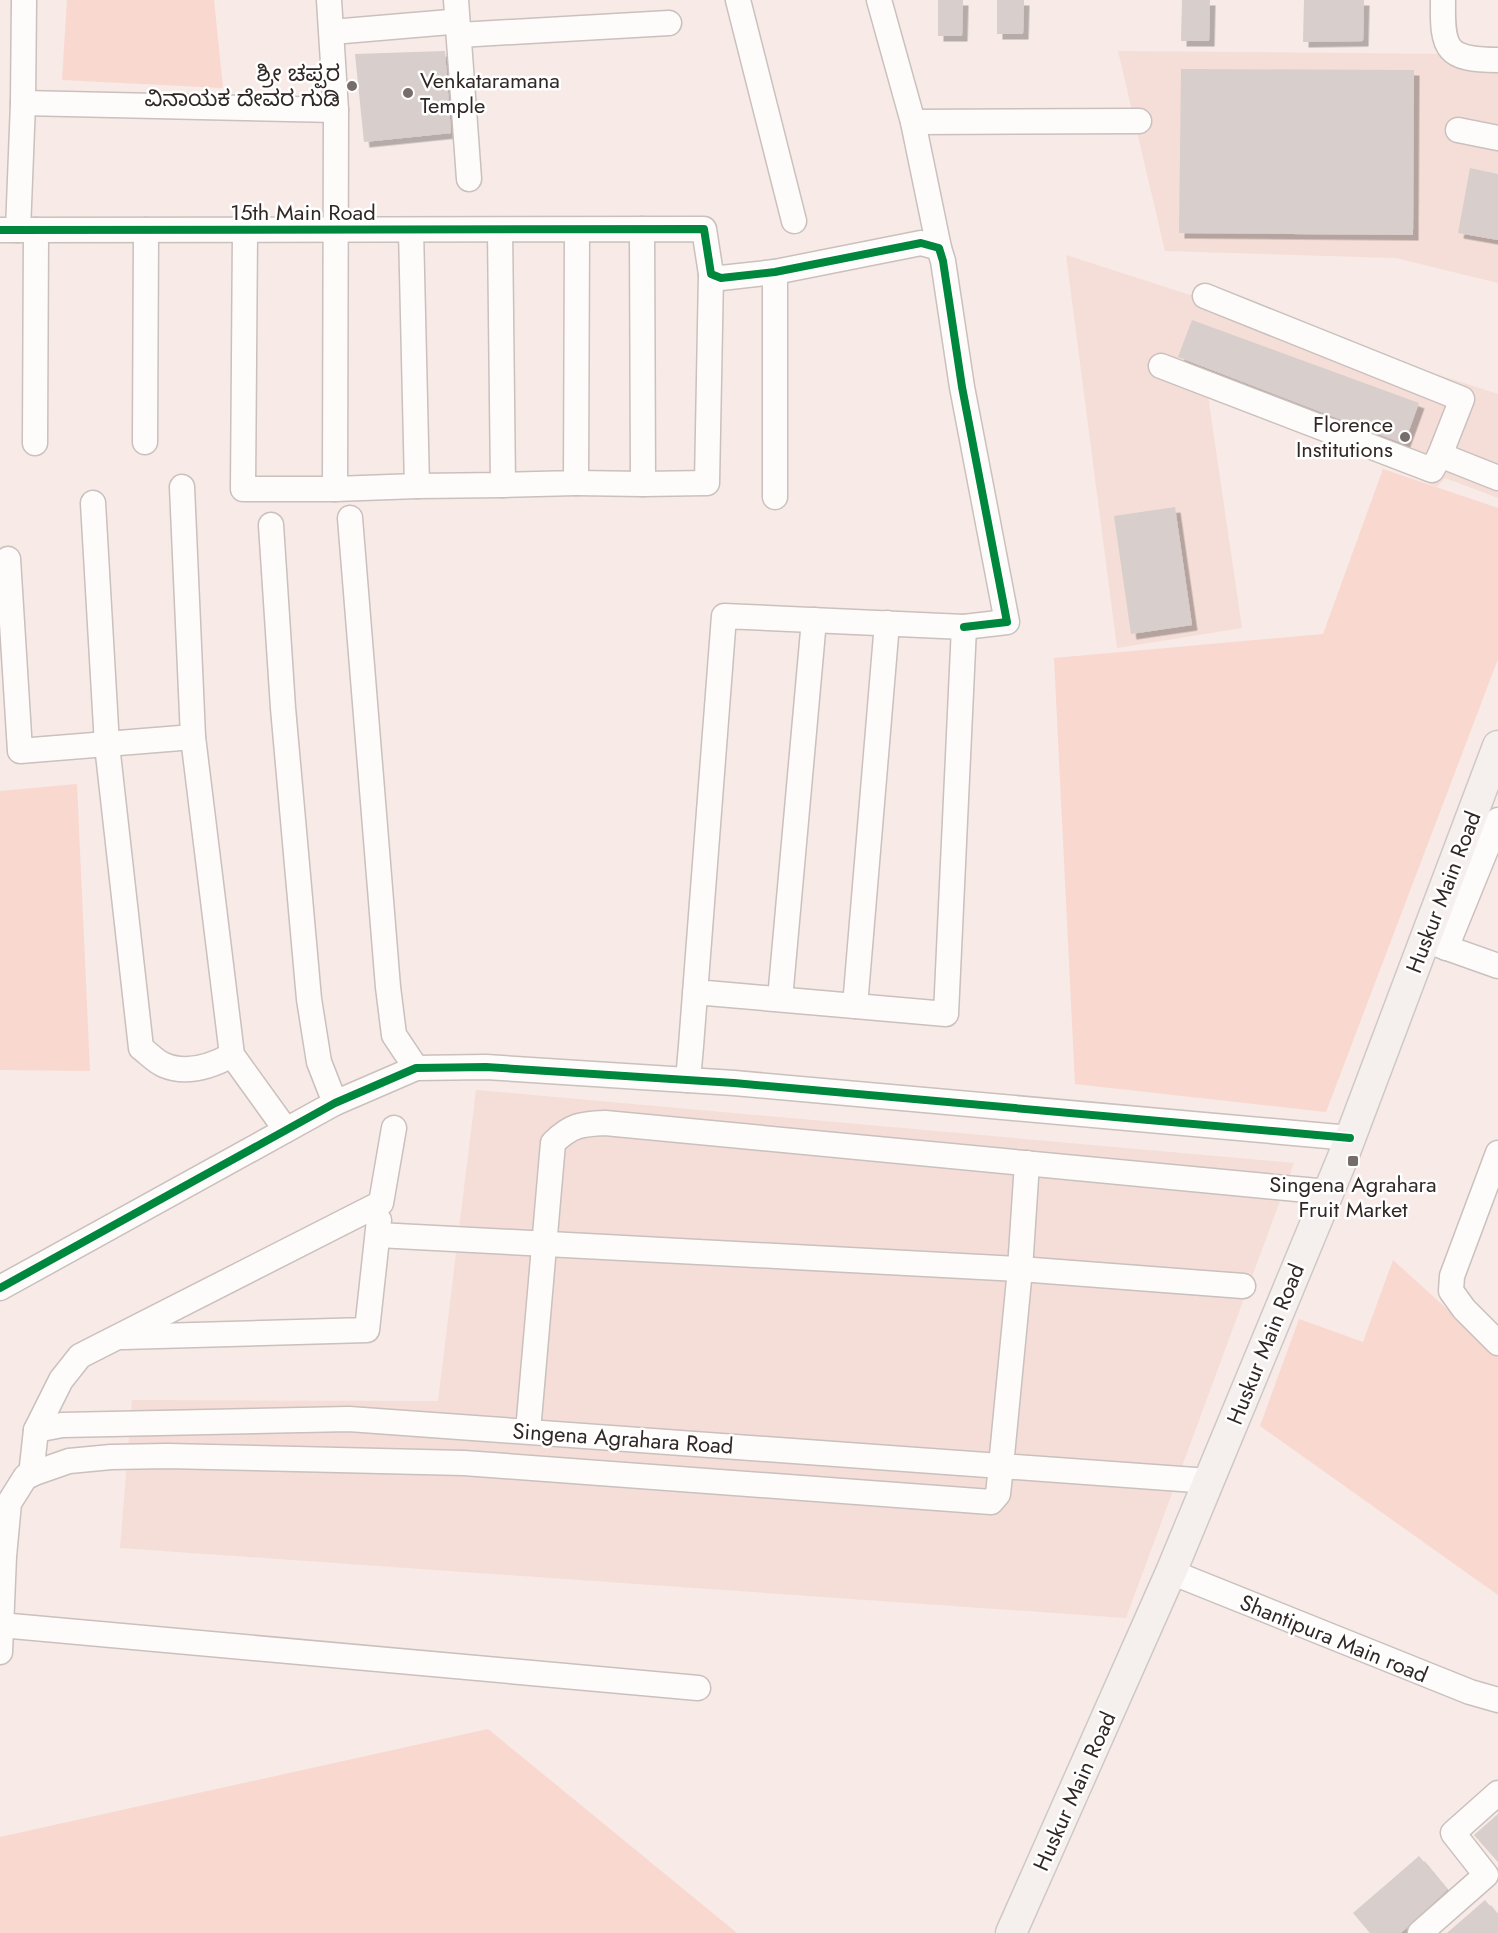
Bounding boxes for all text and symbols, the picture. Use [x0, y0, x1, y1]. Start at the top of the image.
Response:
place label: ಶ್ರೀ ಚಪ್ಪರ ವಿನಾಯಕ ದೇವರ ಗುಡಿ [145, 57, 340, 114]
place label: Venkataramana Temple [420, 64, 560, 121]
marker: ಶ್ರೀ ಚಪ್ಪರ ವಿನಾಯಕ ದೇವರ ಗುಡಿ [345, 79, 359, 93]
marker: Venkataramana Temple [401, 86, 415, 100]
street label: 15th Main Road [230, 196, 376, 228]
place label: Florence Institutions [1296, 408, 1393, 465]
marker: Florence Institutions [1398, 430, 1412, 444]
street label: Huskur Main Road [1397, 806, 1489, 978]
marker: Singena Agrahara Fruit Market [1346, 1154, 1360, 1168]
place label: Singena Agrahara Fruit Market [1269, 1168, 1437, 1225]
street label: Huskur Main Road [1218, 1259, 1312, 1429]
street label: Singena Agrahara Road [511, 1414, 735, 1462]
street label: Shantipura Main road [1235, 1586, 1433, 1690]
street label: Huskur Main Road [1025, 1706, 1123, 1876]

